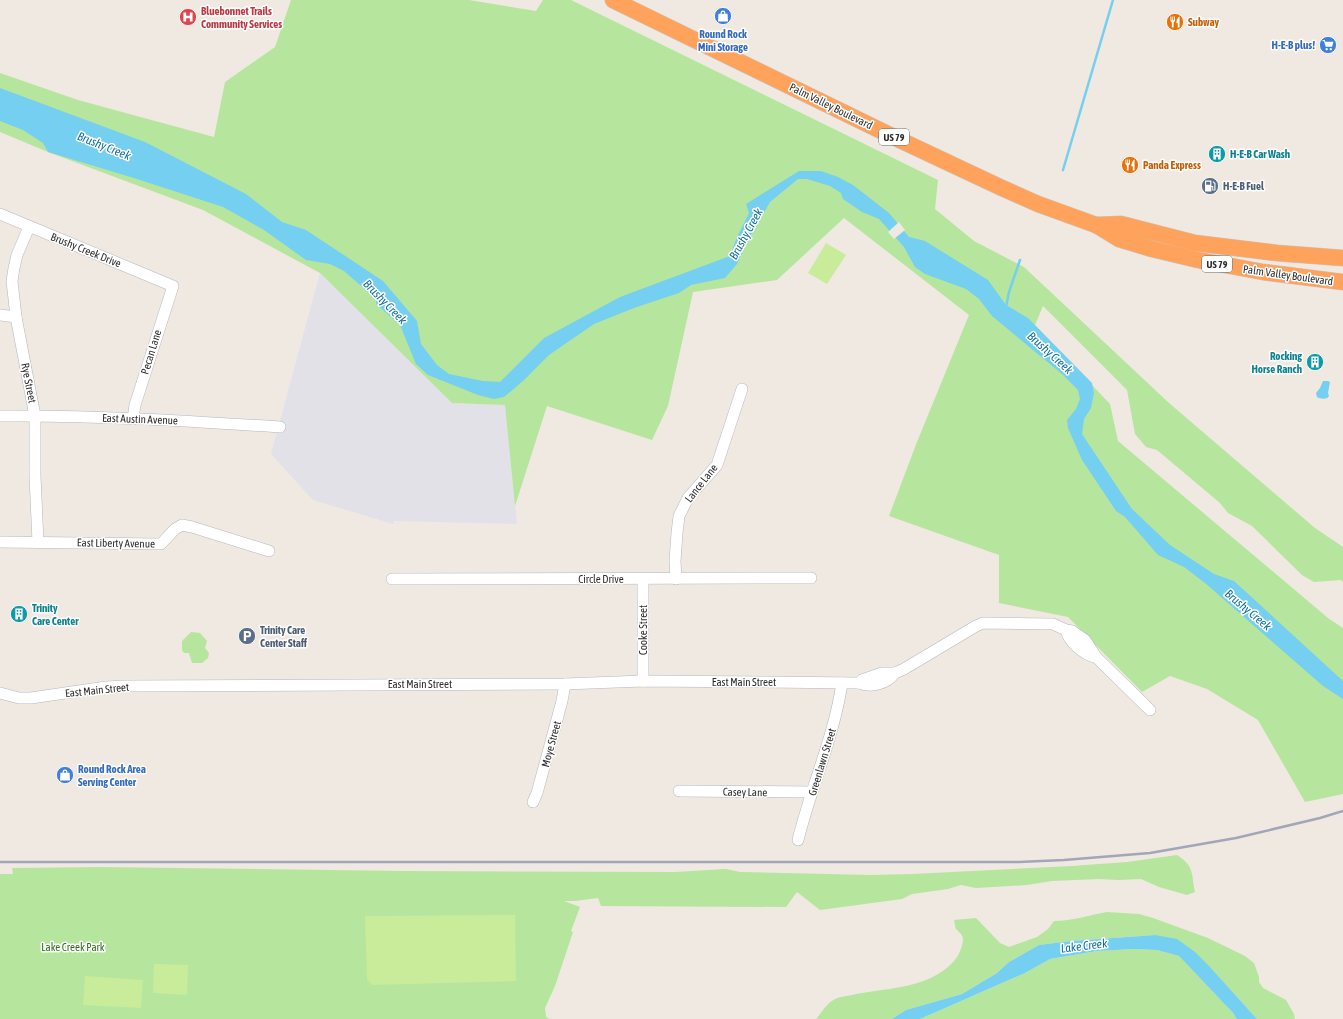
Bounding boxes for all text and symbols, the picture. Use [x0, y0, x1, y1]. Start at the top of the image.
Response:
place label: Bluebonnet Trails Community Services [201, 5, 282, 30]
shop icon: Round Rock Mini Storage [713, 6, 733, 26]
hospital icon: Bluebonnet Trails Community Services [178, 7, 198, 27]
restaurant icon: Subway [1165, 12, 1185, 32]
place label: Subway [1188, 16, 1220, 28]
place label: Round Rock Mini Storage [698, 28, 748, 53]
supermarket icon: H-E-B plus! [1318, 35, 1338, 55]
place label: H-E-B plus! [1272, 39, 1315, 51]
street label: Palm Valley Boulevard [788, 81, 874, 131]
water label: Brushy Creek [75, 129, 133, 163]
road number: US 79 [879, 129, 909, 145]
building icon: H-E-B Car Wash [1207, 144, 1227, 164]
place label: H-E-B Car Wash [1230, 148, 1290, 160]
restaurant icon: Panda Express [1120, 155, 1140, 175]
place label: Panda Express [1143, 159, 1201, 171]
fuel station icon: H-E-B Fuel [1200, 176, 1220, 196]
place label: H-E-B Fuel [1223, 180, 1265, 192]
water label: Brushy Creek [726, 205, 766, 262]
street label: Brushy Creek Drive [49, 230, 123, 270]
road number: US 79 [1202, 256, 1232, 272]
street label: Palm Valley Boulevard [1242, 263, 1334, 287]
water label: Brushy Creek [360, 277, 410, 328]
street label: Pecan Lane [139, 328, 163, 376]
water label: Brushy Creek [1024, 329, 1076, 377]
place label: Rocking Horse Ranch [1251, 350, 1302, 375]
building icon: Rocking Horse Ranch [1305, 352, 1325, 372]
street label: Rye Street [19, 362, 39, 404]
street label: East Austin Avenue [102, 412, 178, 426]
street label: Lance Lane [682, 462, 720, 504]
street label: East Liberty Avenue [77, 536, 155, 550]
street label: Circle Drive [578, 573, 624, 585]
water label: Brushy Creek [1222, 587, 1275, 634]
place label: Trinity Care Center [32, 602, 79, 627]
building icon: Trinity Care Center [9, 604, 29, 624]
street label: Cooke Street [637, 605, 649, 655]
place label: Trinity Care Center Staff [260, 624, 308, 649]
parking icon: Trinity Care Center Staff [237, 626, 257, 646]
street label: East Main Street [712, 676, 776, 688]
street label: East Main Street [388, 678, 452, 690]
street label: East Main Street [64, 681, 130, 699]
street label: Moye Street [539, 720, 563, 768]
street label: Greenlawn Street [806, 727, 838, 797]
place label: Round Rock Area Serving Center [78, 763, 146, 788]
shop icon: Round Rock Area Serving Center [55, 765, 75, 785]
street label: Casey Lane [723, 786, 767, 798]
water label: Lake Creek [1060, 936, 1109, 956]
park label: Lake Creek Park [41, 941, 105, 953]

